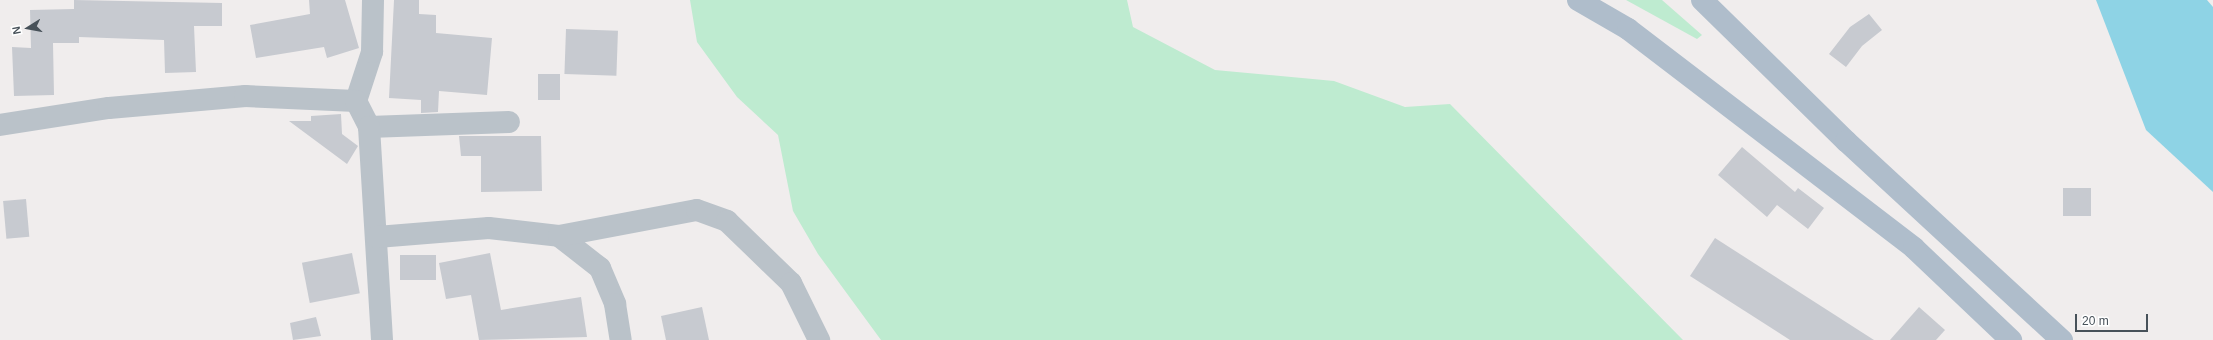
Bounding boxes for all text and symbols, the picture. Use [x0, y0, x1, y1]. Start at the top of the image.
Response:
north arrow [8, 8, 48, 48]
text: N [10, 25, 23, 35]
scale bar [2077, 306, 2150, 332]
text: 20 m [2082, 314, 2109, 328]

